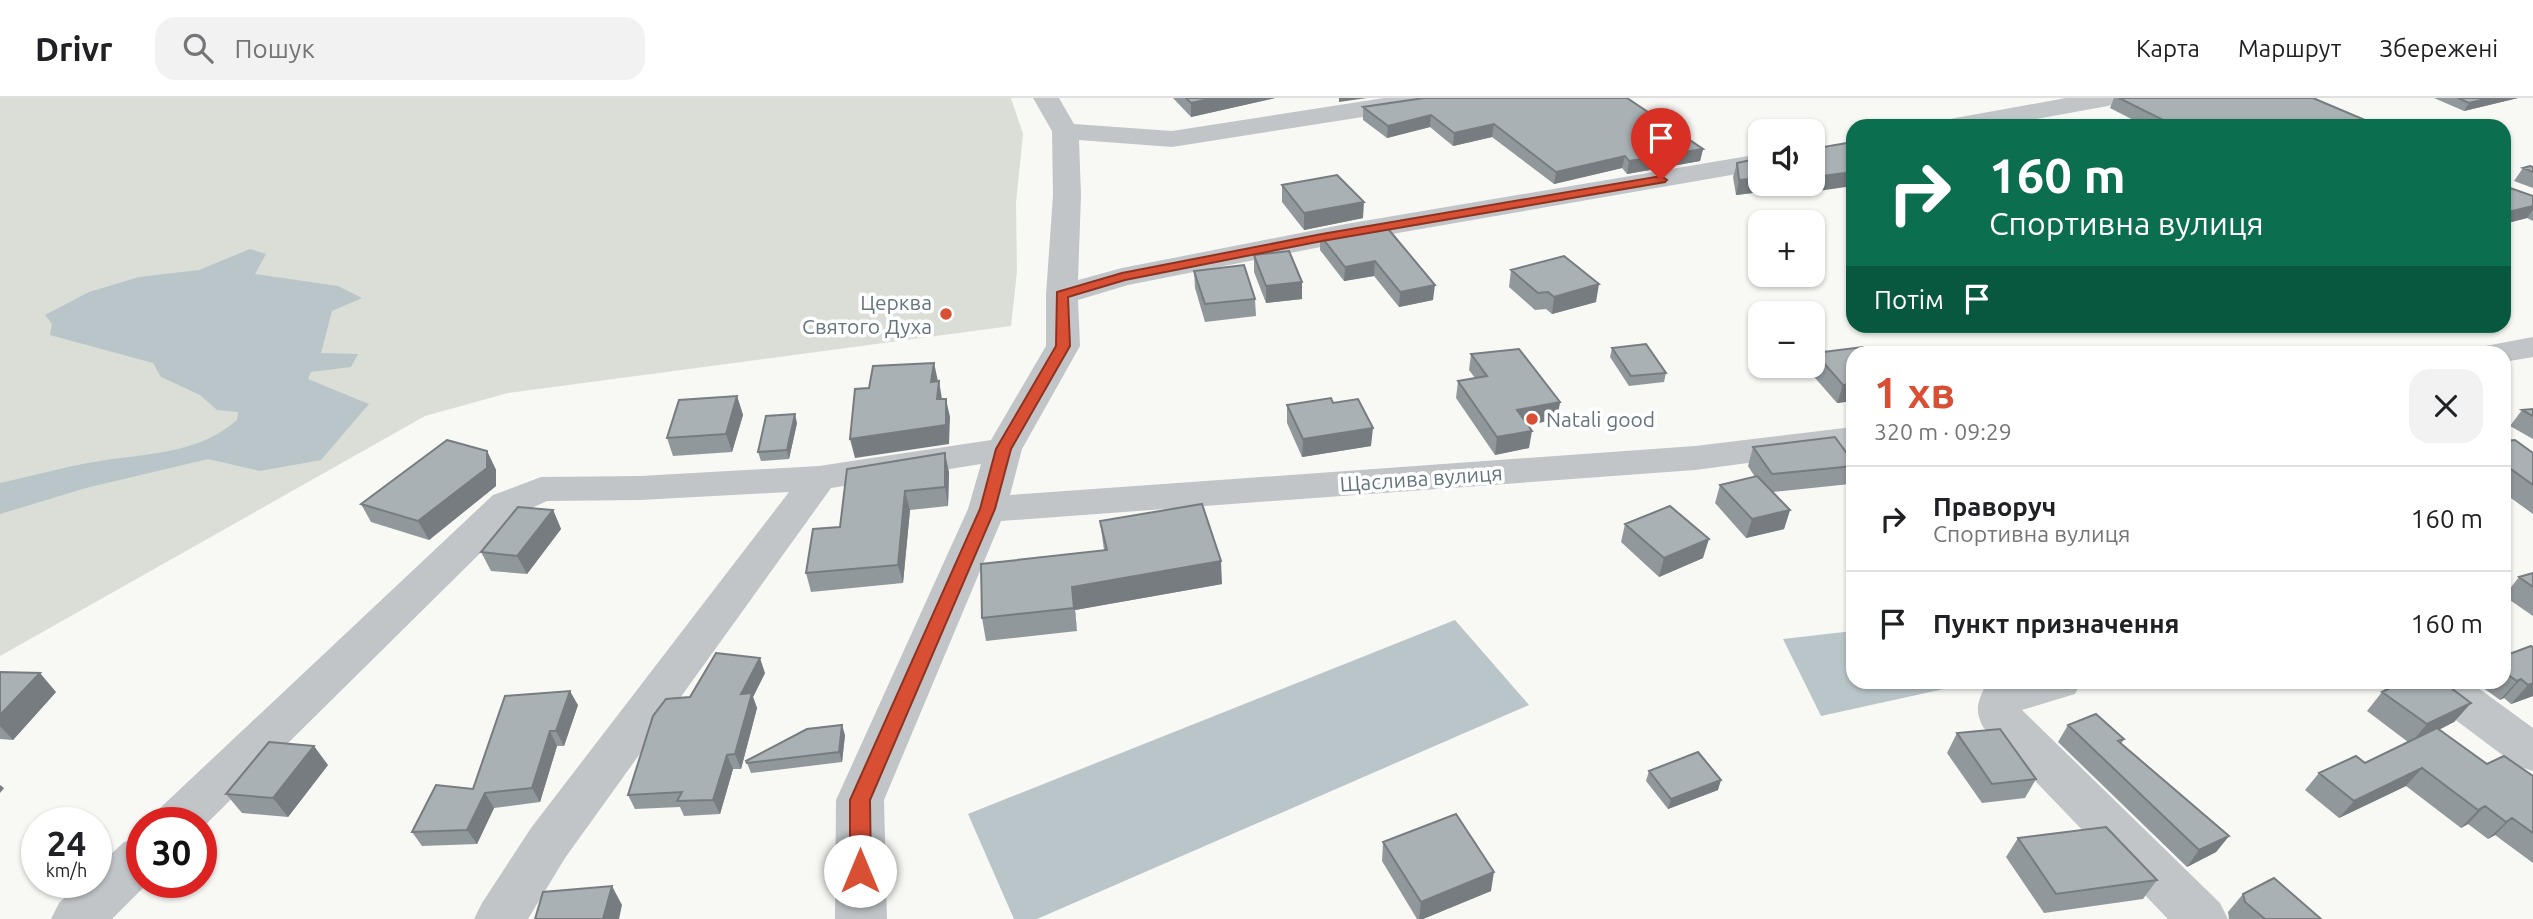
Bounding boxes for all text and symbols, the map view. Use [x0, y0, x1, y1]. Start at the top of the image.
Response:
search box [155, 17, 645, 80]
icon: search [179, 29, 217, 67]
text: Drivr [35, 30, 113, 67]
text: Пошук [235, 34, 315, 63]
text: Карта [2136, 35, 2200, 62]
text: Маршрут [2238, 35, 2341, 62]
text: Збережені [2379, 35, 2498, 62]
pin [1631, 108, 1691, 180]
icon: arrive [1642, 119, 1680, 157]
map controls [1748, 119, 1825, 378]
button: sound [1748, 119, 1825, 196]
icon: right [1874, 147, 1965, 238]
text: 160 m [1989, 147, 2126, 202]
text: Спортивна вулиця [1989, 205, 2264, 241]
button: + [1748, 210, 1825, 287]
icon: arrive [1958, 280, 1996, 318]
text: Потім [1874, 285, 1944, 314]
place label: Церква Святого Духа [802, 290, 932, 338]
button: − [1748, 301, 1825, 378]
marker: Церква Святого Духа [938, 306, 954, 322]
text: 1 хв [1874, 369, 1955, 416]
button: close [2409, 369, 2483, 443]
place label: Natali good [1546, 407, 1655, 431]
marker: Natali good [1524, 411, 1540, 427]
text: 320 m · 09:29 [1874, 419, 2012, 444]
street label: Щаслива вулиця [1339, 460, 1503, 496]
text: Праворуч [1933, 492, 2056, 521]
icon: right [1874, 500, 1912, 538]
text: 160 m [2411, 504, 2483, 533]
text: Спортивна вулиця [1933, 521, 2130, 546]
icon: arrive [1874, 605, 1912, 643]
text: Пункт призначення [1933, 609, 2179, 638]
text: 160 m [2411, 609, 2483, 638]
speed limit sign: 30 [126, 807, 217, 898]
text: 24 [47, 823, 86, 863]
position arrow [823, 834, 897, 908]
text: km/h [46, 860, 87, 880]

